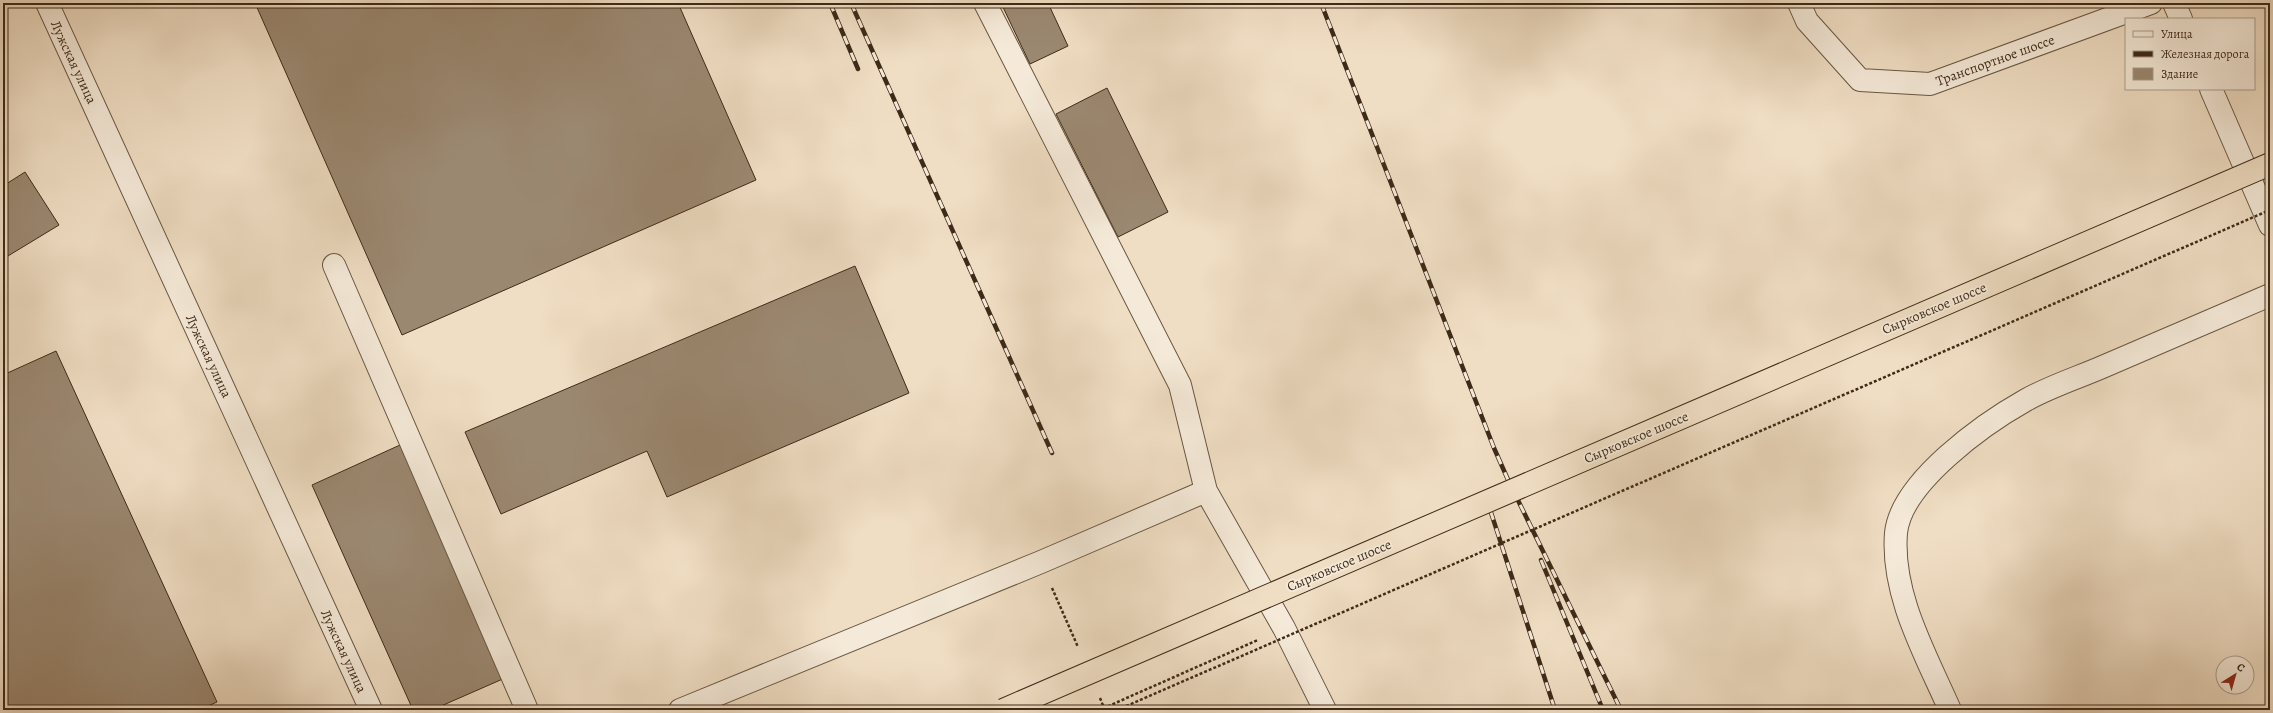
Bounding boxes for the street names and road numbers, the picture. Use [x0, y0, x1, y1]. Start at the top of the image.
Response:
street label: Лужская улица [46, 17, 101, 108]
street label: Транспортное шоссе [1933, 30, 2057, 91]
street label: Сырковское шоссе [1879, 278, 1989, 339]
street label: Лужская улица [181, 311, 236, 402]
street label: Сырковское шоссе [1581, 407, 1691, 468]
street label: Сырковское шоссе [1284, 535, 1394, 596]
street label: Лужская улица [316, 606, 371, 697]

